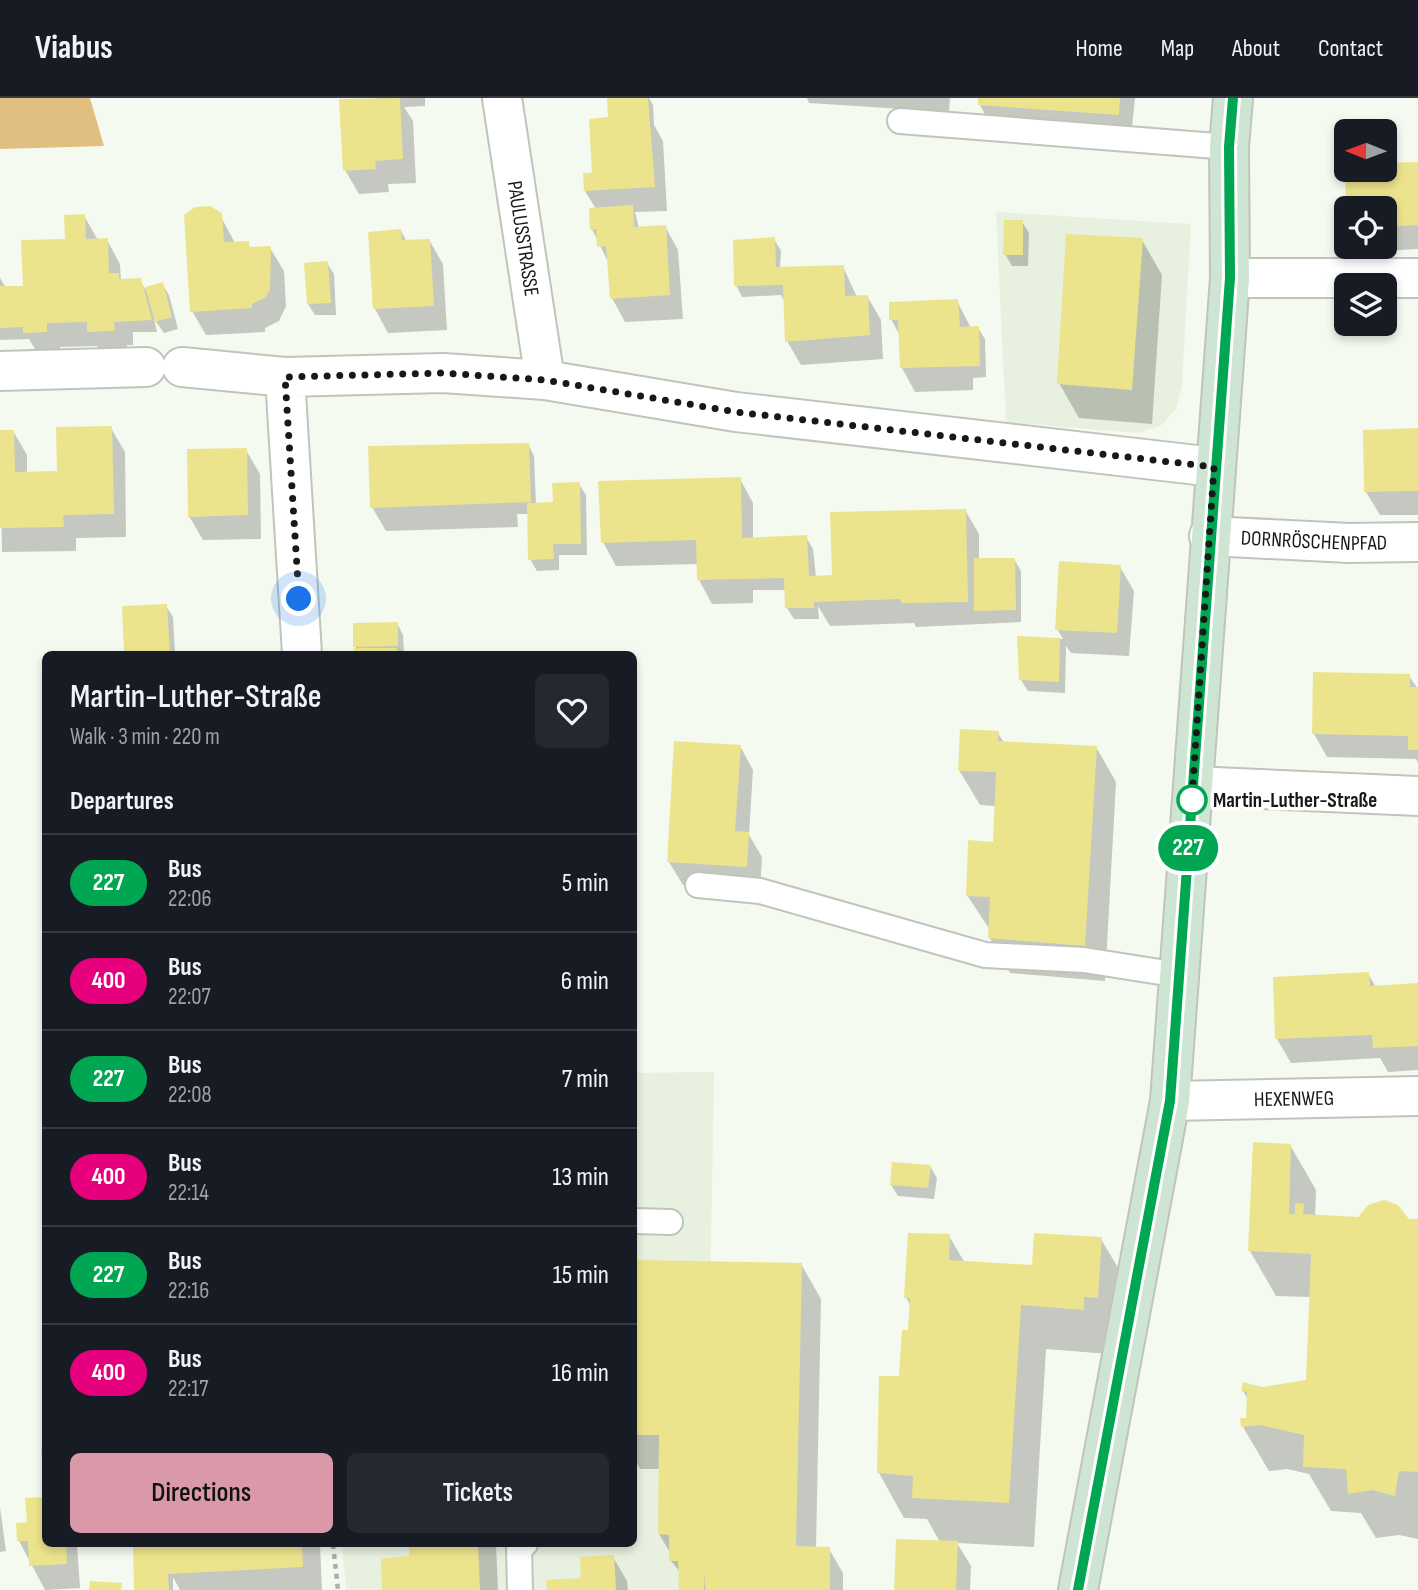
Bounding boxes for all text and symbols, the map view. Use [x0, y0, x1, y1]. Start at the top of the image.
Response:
text: Viabus [35, 28, 113, 68]
text: Home [1075, 34, 1123, 63]
text: Map [1161, 34, 1194, 63]
text: About [1232, 34, 1280, 63]
text: Contact [1318, 34, 1383, 63]
north arrow [1334, 119, 1396, 182]
map controls [1334, 119, 1397, 336]
street label: PAULUSSTRASSE [502, 179, 545, 298]
button: locate [1334, 196, 1397, 259]
button: layers [1334, 273, 1397, 336]
street label: DORNRÖSCHENPFAD [1240, 525, 1387, 556]
your location [281, 581, 316, 616]
button: heart [535, 674, 609, 748]
text: Martin-Luther-Straße [70, 677, 321, 717]
text: Walk · 3 min · 220 m [70, 723, 220, 751]
marker: Martin-Luther-Straße [1177, 785, 1207, 815]
text: Departures [70, 786, 174, 817]
place label: Martin-Luther-Straße [1213, 788, 1377, 813]
line badge: 227 [1148, 825, 1228, 871]
text: 227 [1172, 833, 1204, 862]
text: Bus [168, 854, 202, 885]
text: 227 [93, 868, 124, 897]
text: 5 min [562, 868, 609, 899]
text: 22:06 [168, 885, 212, 913]
text: Bus [168, 952, 202, 983]
text: 400 [91, 966, 126, 995]
text: 6 min [561, 966, 609, 997]
text: 22:07 [168, 983, 211, 1011]
text: Bus [168, 1050, 202, 1081]
text: 227 [93, 1064, 124, 1093]
text: 7 min [562, 1064, 609, 1095]
text: 22:08 [168, 1081, 212, 1109]
street label: HEXENWEG [1254, 1085, 1334, 1112]
text: Bus [168, 1148, 202, 1179]
text: 400 [91, 1162, 126, 1191]
text: 13 min [552, 1162, 609, 1193]
text: 22:14 [168, 1179, 209, 1207]
text: Bus [168, 1246, 202, 1277]
text: 227 [93, 1260, 124, 1289]
text: 15 min [553, 1260, 609, 1291]
text: 22:16 [168, 1277, 209, 1305]
text: Bus [168, 1344, 202, 1375]
text: 400 [91, 1358, 126, 1387]
text: 16 min [552, 1358, 609, 1389]
text: 22:17 [168, 1375, 209, 1403]
button: Directions [70, 1453, 333, 1533]
button: Tickets [347, 1453, 609, 1533]

